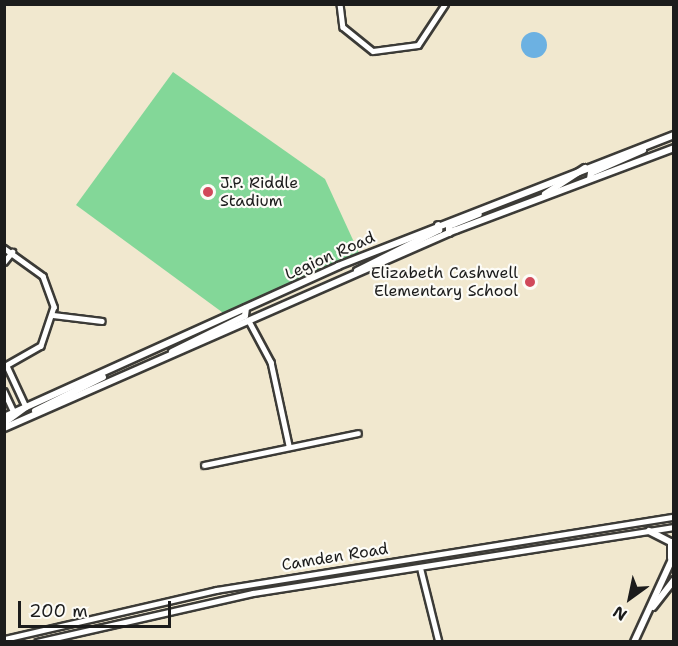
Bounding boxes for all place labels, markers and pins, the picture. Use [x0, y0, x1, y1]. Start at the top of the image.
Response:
place label: J.P. Riddle Stadium [220, 173, 298, 211]
marker: J.P. Riddle Stadium [201, 185, 215, 199]
place label: Elizabeth Cashwell Elementary School [371, 263, 518, 301]
marker: Elizabeth Cashwell Elementary School [523, 275, 537, 289]

